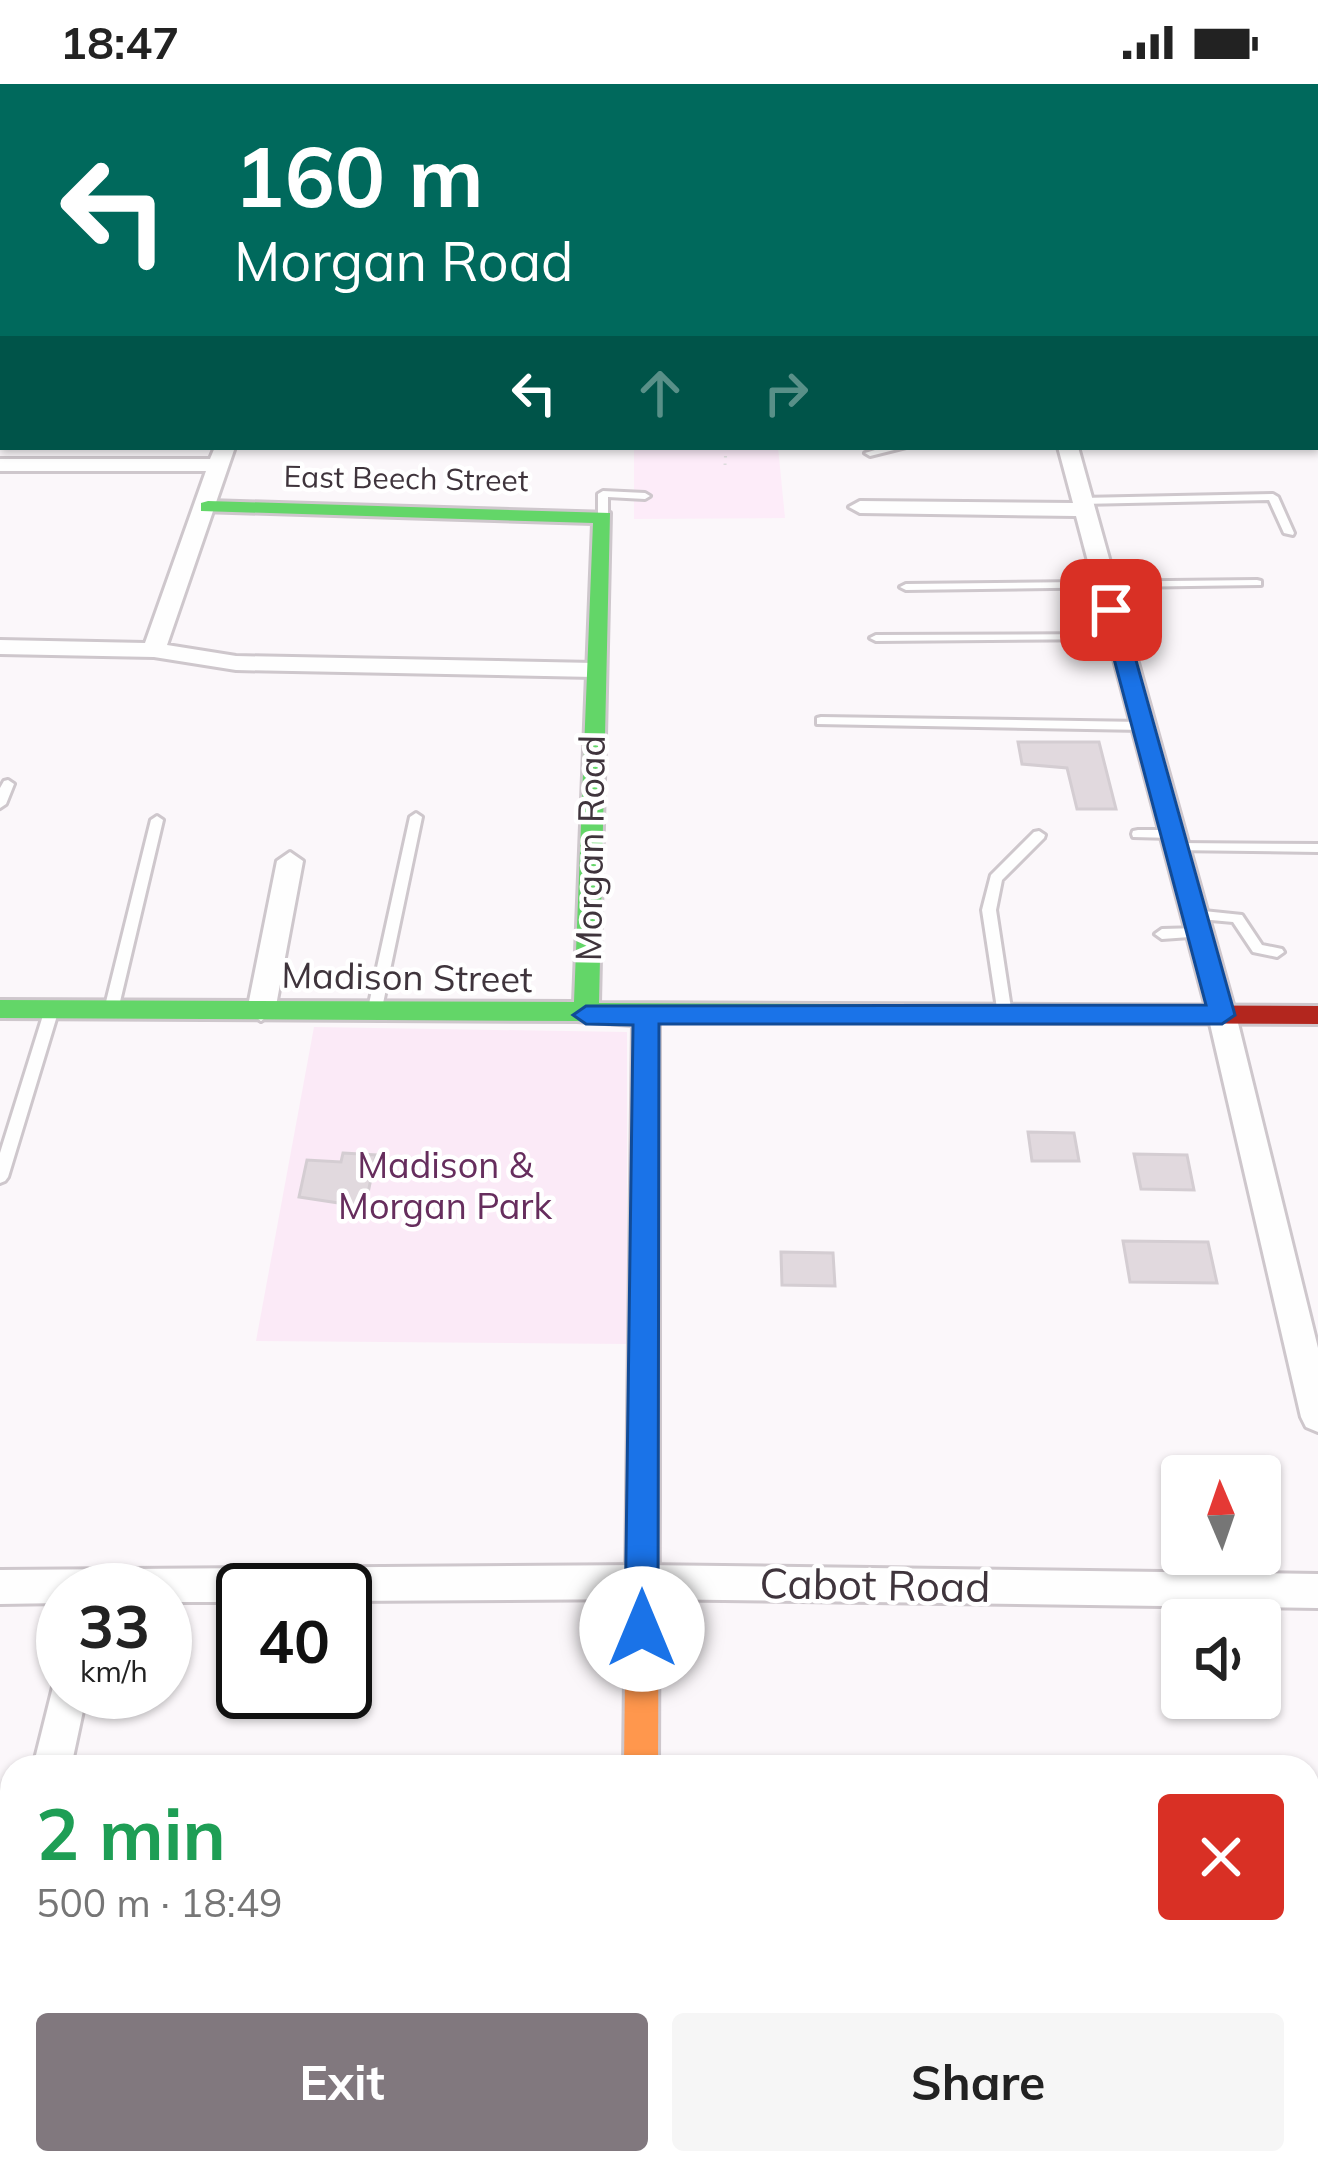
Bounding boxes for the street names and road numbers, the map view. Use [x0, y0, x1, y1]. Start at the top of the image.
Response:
street label: East Beech Street [283, 457, 529, 499]
street label: Morgan Road [565, 734, 614, 962]
street label: Madison Street [281, 952, 533, 1001]
street label: Cabot Road [759, 1556, 991, 1613]

